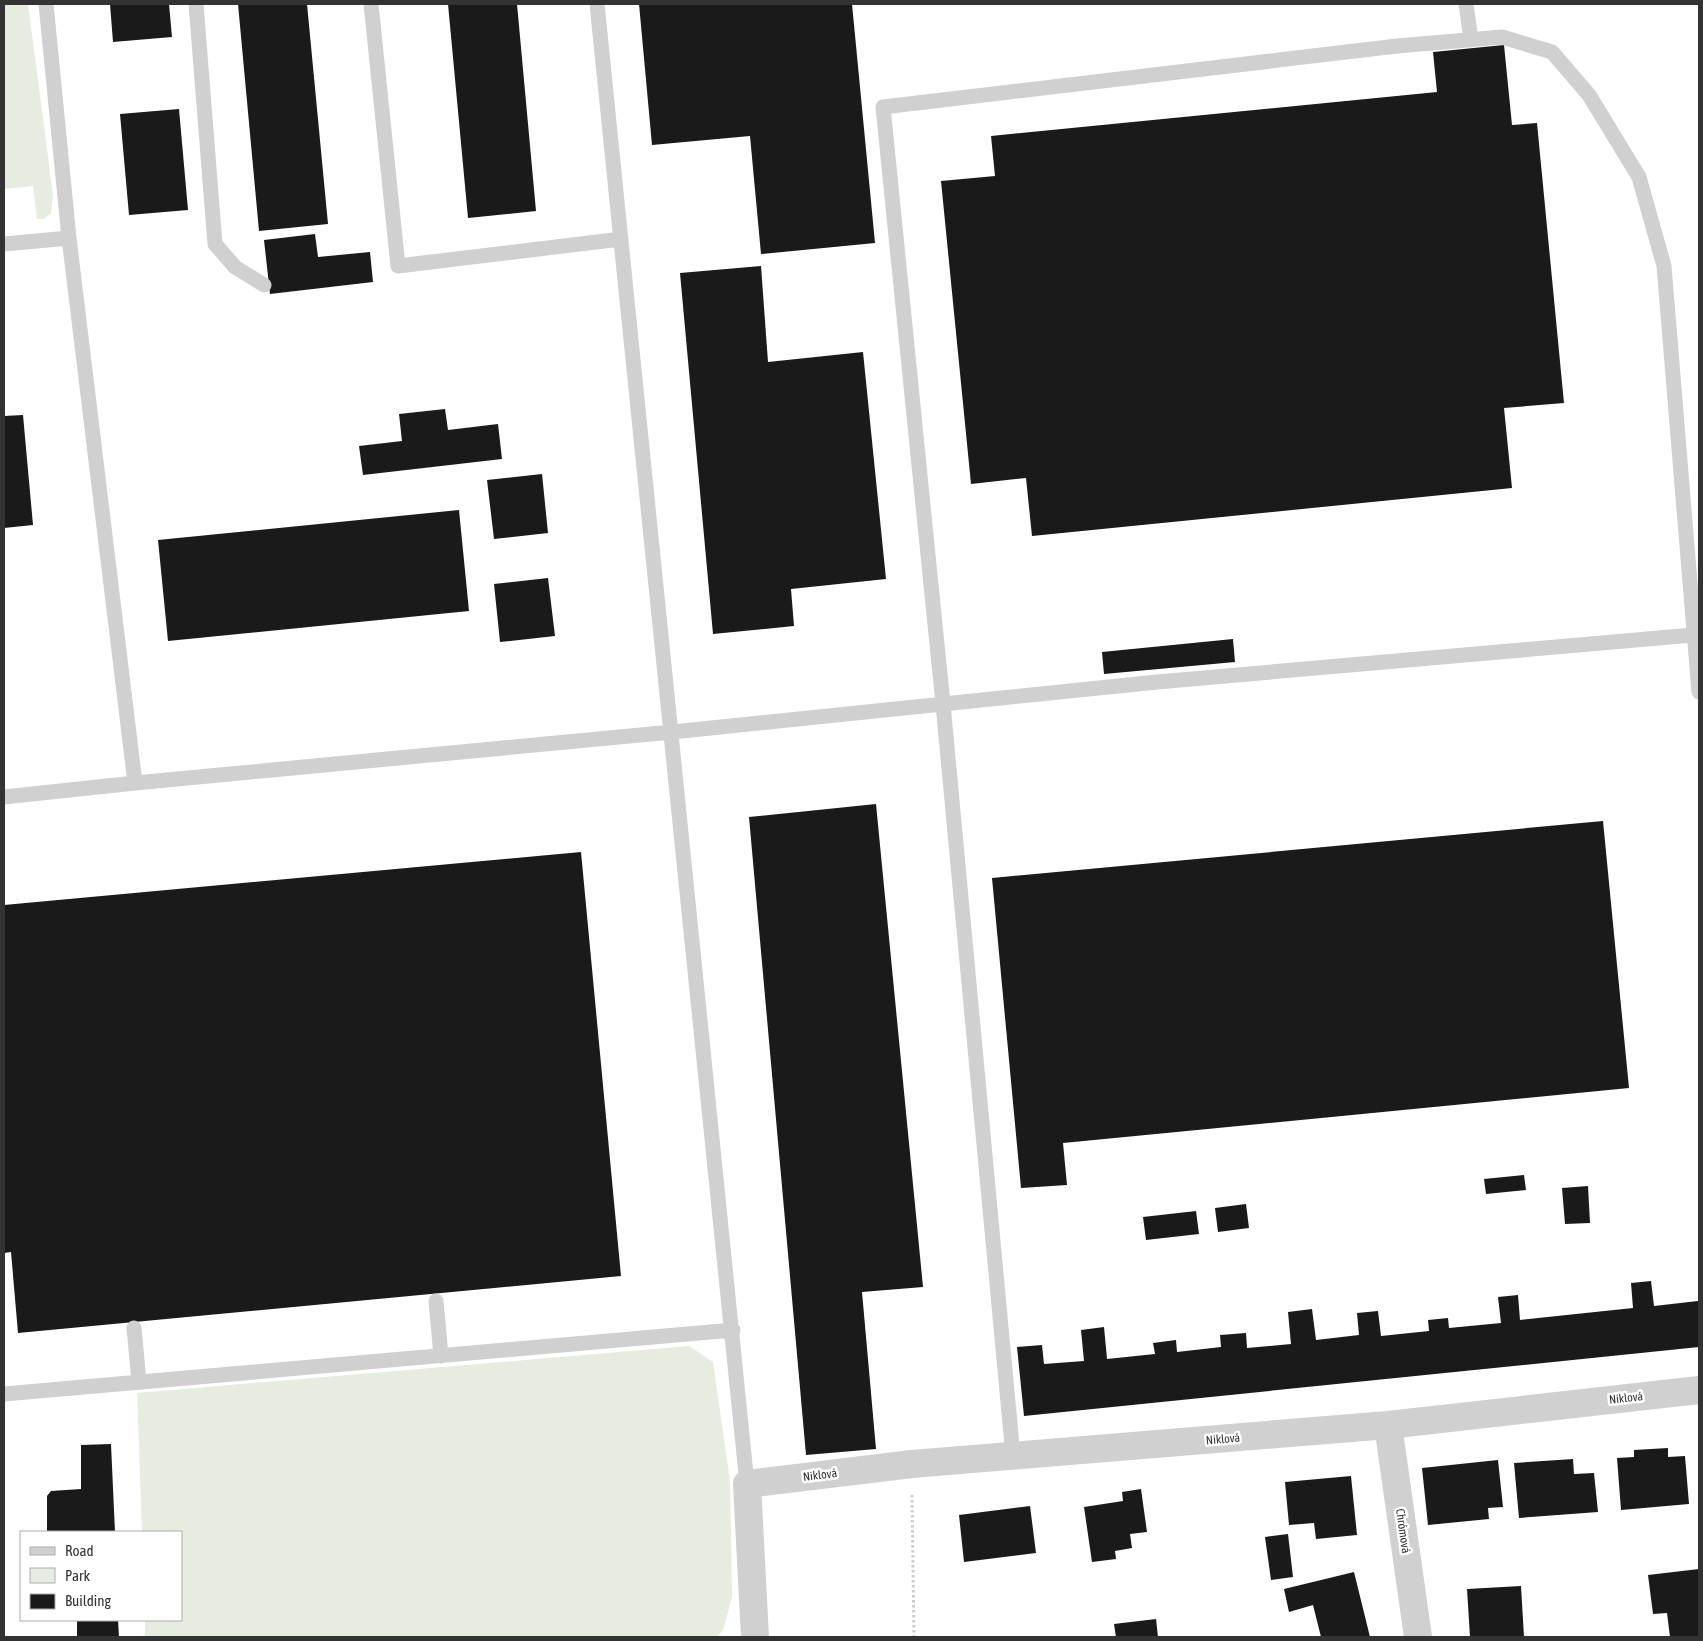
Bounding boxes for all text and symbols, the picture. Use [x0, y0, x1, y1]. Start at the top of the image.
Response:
street label: Niklová [1608, 1389, 1644, 1407]
street label: Niklová [1205, 1431, 1241, 1447]
street label: Niklová [802, 1466, 838, 1484]
street label: Chrómová [1393, 1508, 1413, 1554]
legend [20, 1531, 182, 1621]
text: Road [65, 1542, 94, 1559]
text: Park [65, 1567, 90, 1584]
text: Building [65, 1592, 111, 1609]

